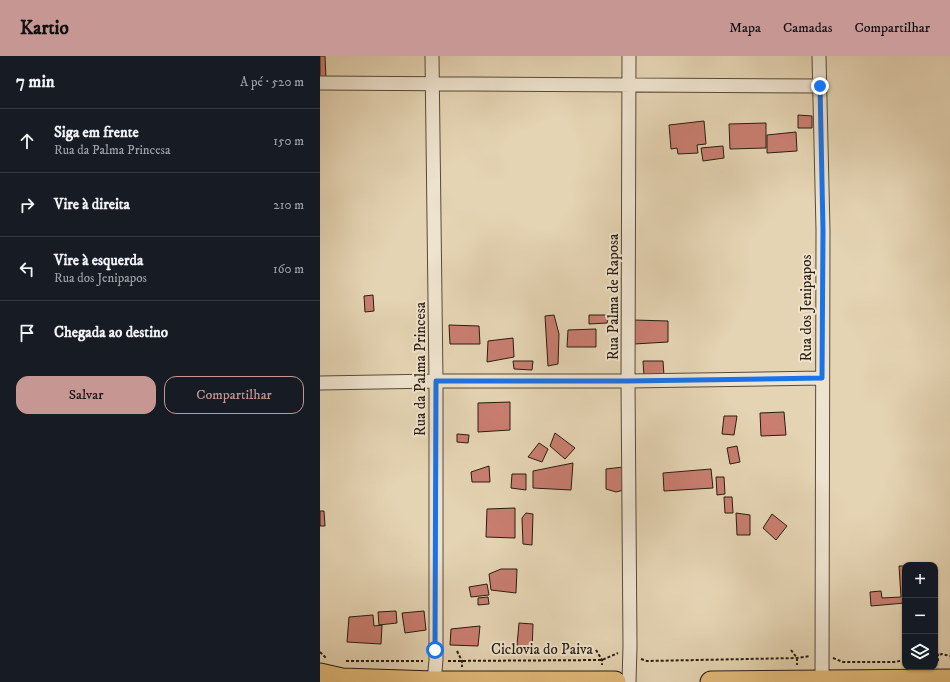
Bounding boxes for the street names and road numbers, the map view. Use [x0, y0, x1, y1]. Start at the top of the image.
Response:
street label: Rua Palma de Raposa [604, 233, 623, 360]
street label: Rua dos Jenipapos [797, 254, 816, 362]
street label: Rua da Palma Princesa [411, 301, 430, 436]
street label: Ciclovia do Paiva [491, 640, 594, 659]

